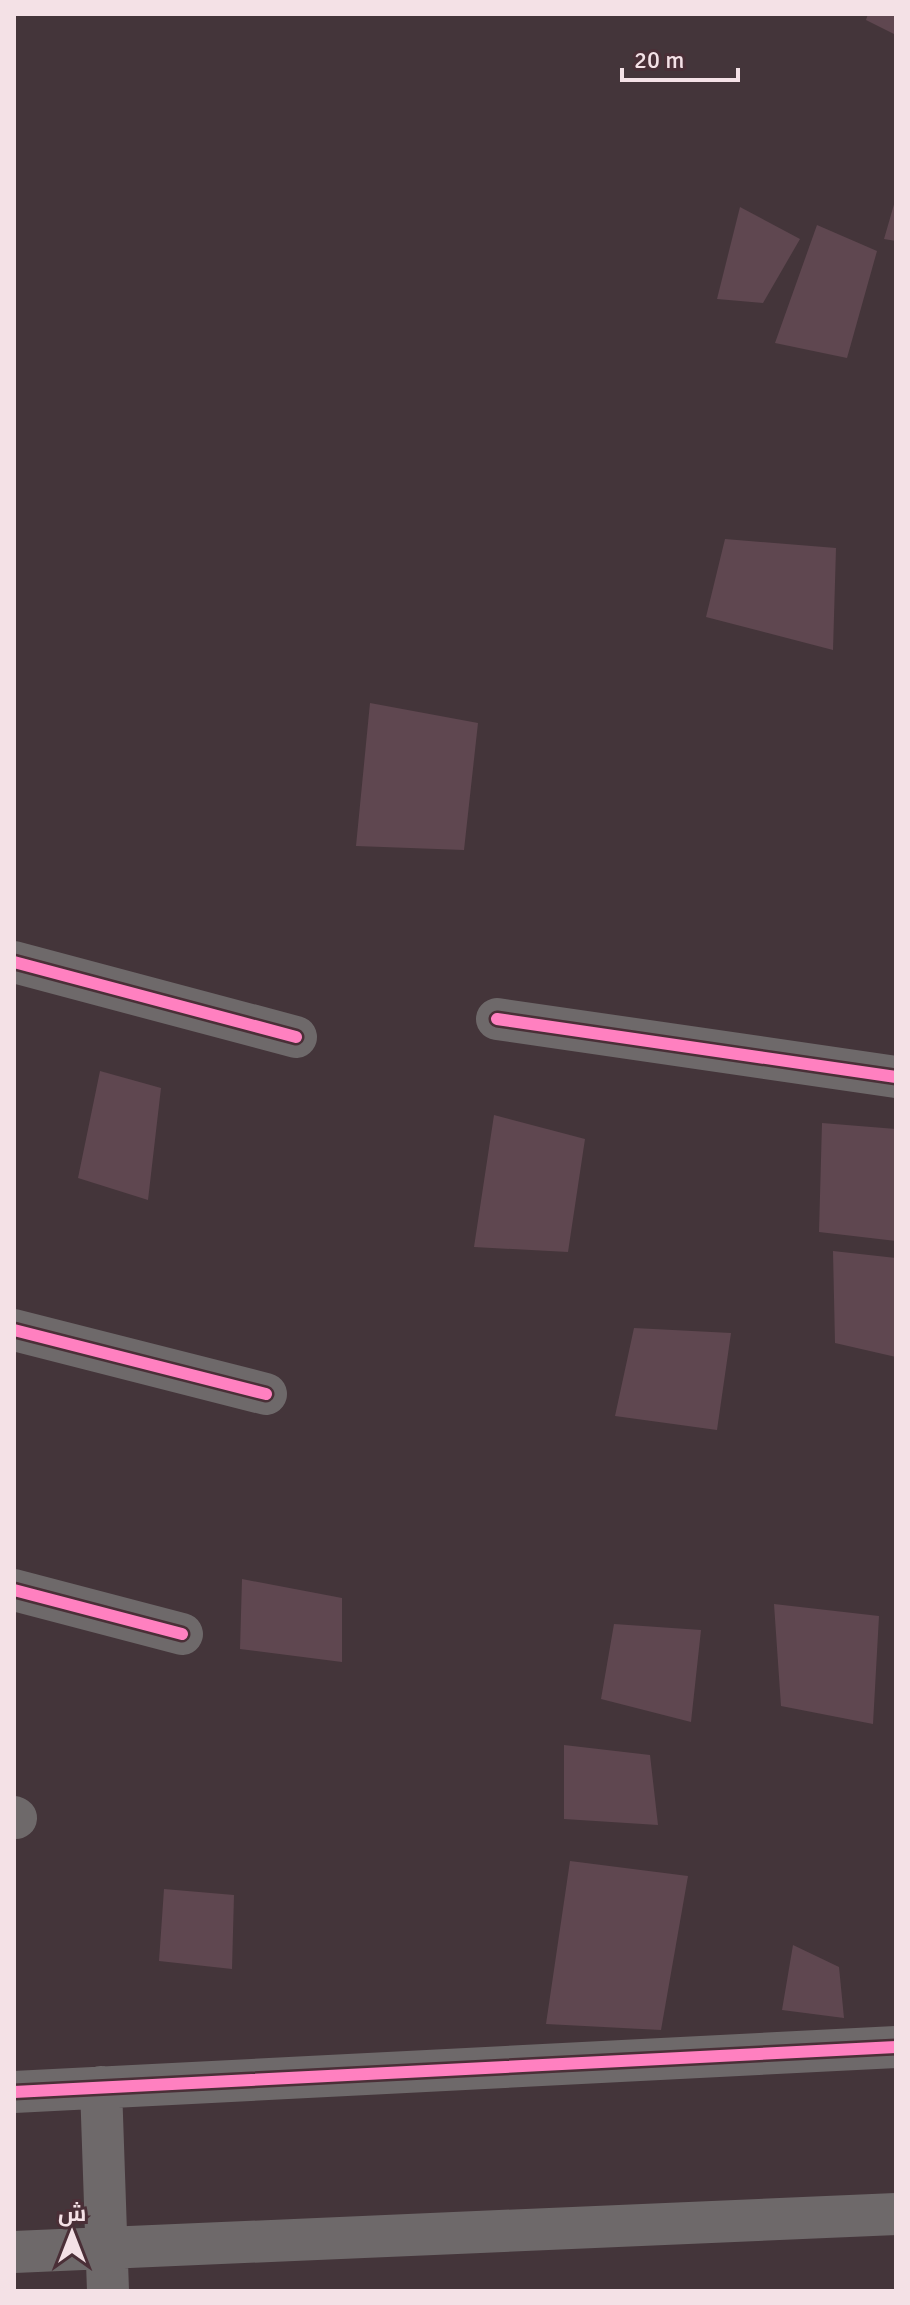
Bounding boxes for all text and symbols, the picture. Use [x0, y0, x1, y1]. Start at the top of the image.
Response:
scale bar [622, 32, 738, 82]
text: 20 m [634, 45, 684, 75]
north arrow [32, 2193, 112, 2273]
text: ش [58, 2200, 86, 2227]

